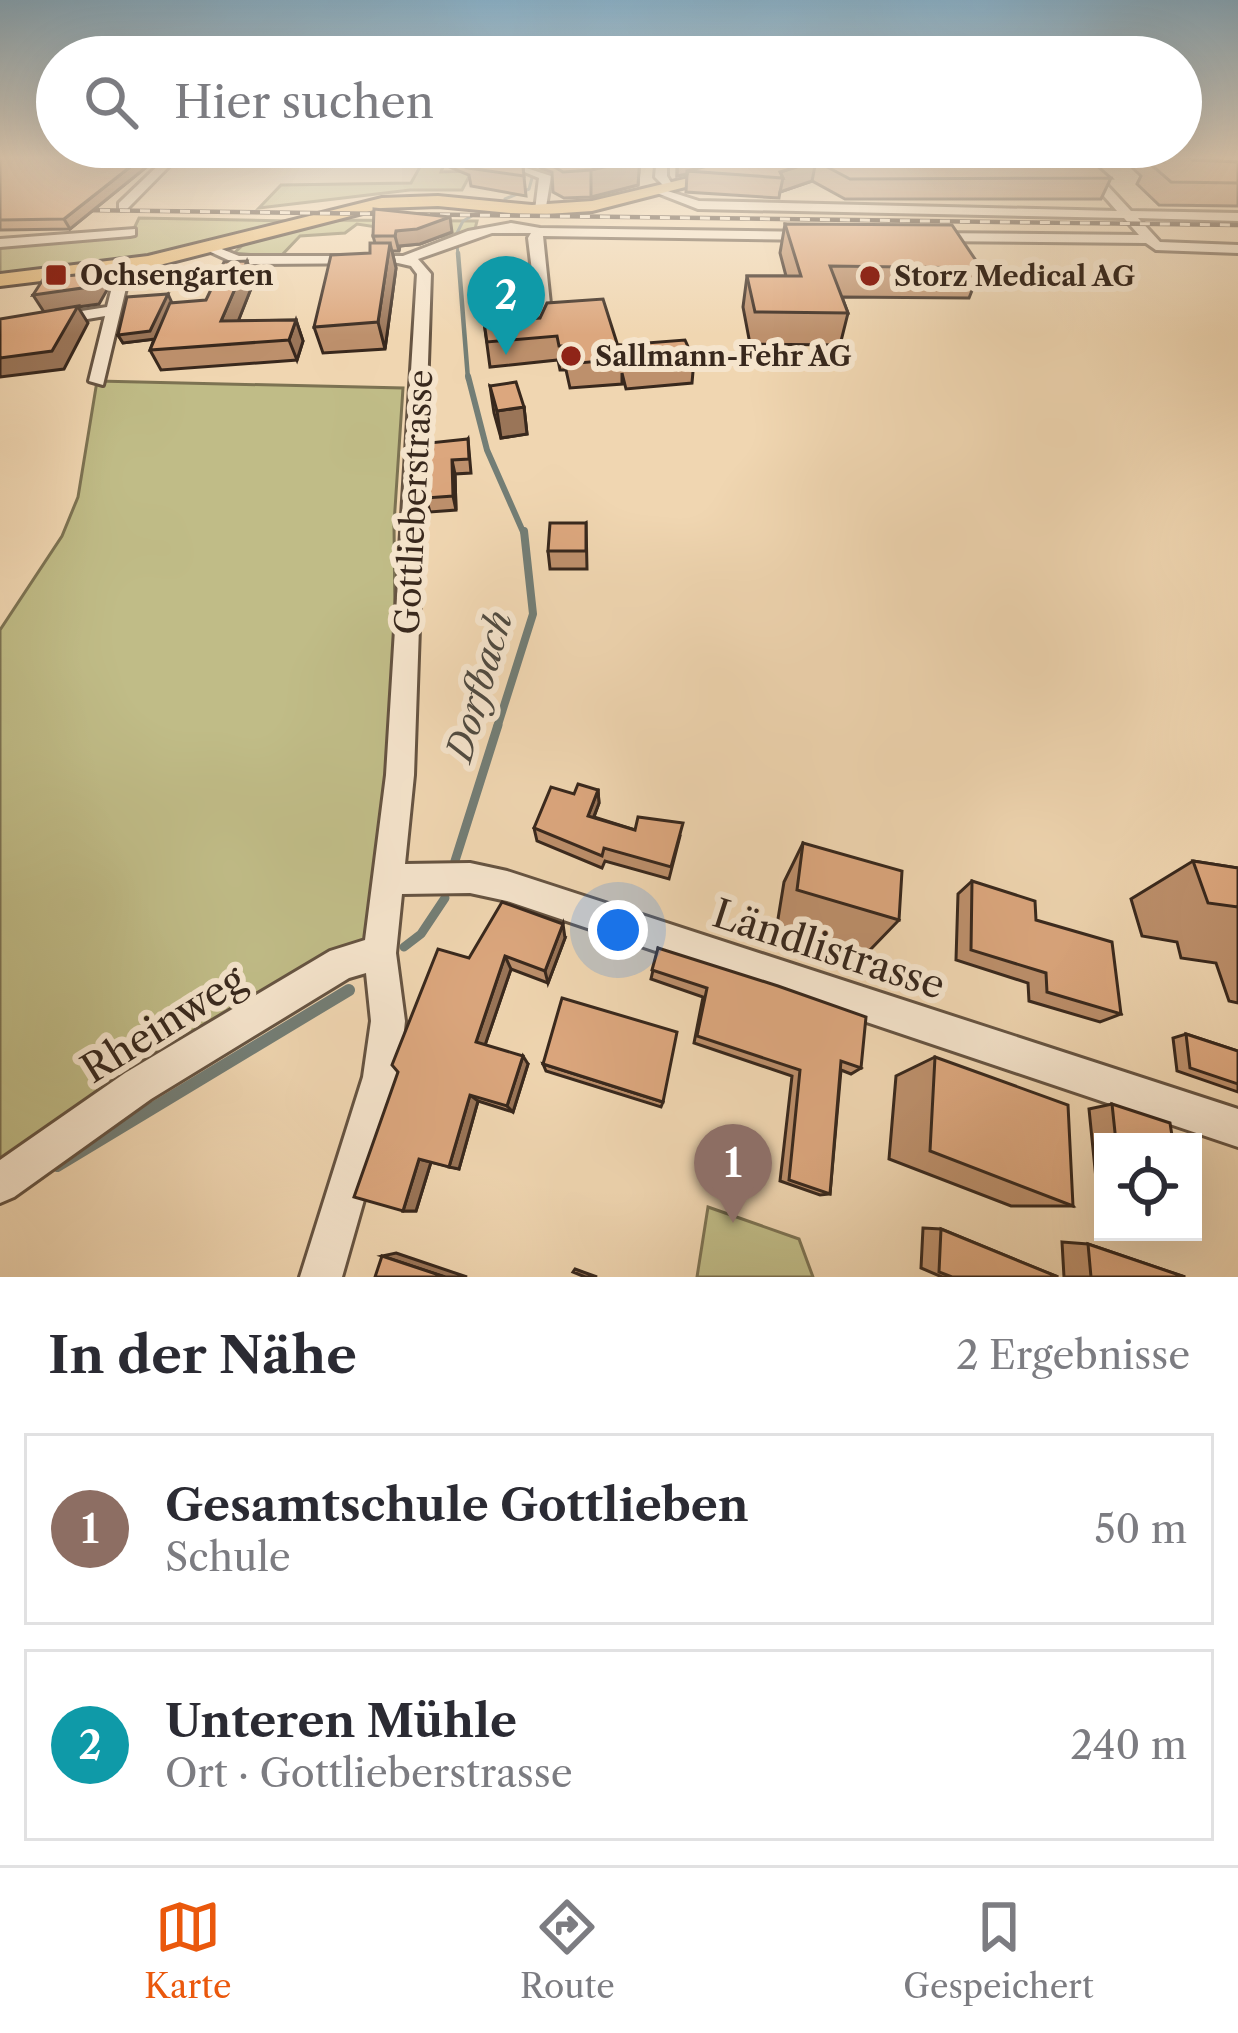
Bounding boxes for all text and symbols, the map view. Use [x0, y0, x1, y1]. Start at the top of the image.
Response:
search box [36, 36, 1202, 168]
icon: search [78, 69, 144, 135]
text: Hier suchen [174, 74, 434, 130]
pin: 2 [467, 256, 545, 355]
place label: Ochsengarten [80, 259, 274, 292]
place label: Storz Medical AG [894, 260, 1135, 293]
marker: Ochsengarten [43, 262, 69, 288]
marker: Storz Medical AG [857, 263, 883, 289]
place label: Sallmann-Fehr AG [595, 340, 852, 373]
marker: Sallmann-Fehr AG [558, 343, 584, 369]
street label: Gottlieberstrasse [387, 369, 441, 635]
water label: Dorfbach [436, 606, 521, 769]
street label: Ländlistrasse [707, 889, 951, 1009]
your location [588, 900, 648, 960]
street label: Rheinweg [72, 955, 254, 1093]
pin: 1 [694, 1124, 772, 1223]
map controls [1094, 1133, 1202, 1241]
button: locate [1094, 1133, 1202, 1241]
text: In der Nähe [48, 1324, 357, 1386]
text: 2 Ergebnisse [956, 1331, 1190, 1379]
text: Gesamtschule Gottlieben [165, 1477, 749, 1533]
text: 1 [81, 1505, 99, 1553]
text: 50 m [1094, 1505, 1187, 1553]
text: Schule [165, 1533, 291, 1581]
text: Unteren Mühle [165, 1693, 517, 1749]
text: 2 [78, 1721, 102, 1769]
text: 240 m [1071, 1721, 1187, 1769]
text: Ort · Gottlieberstrasse [165, 1749, 573, 1797]
tab: Karte [144, 1894, 231, 2007]
tab: Route [520, 1894, 615, 2007]
tab: Gespeichert [903, 1894, 1094, 2007]

